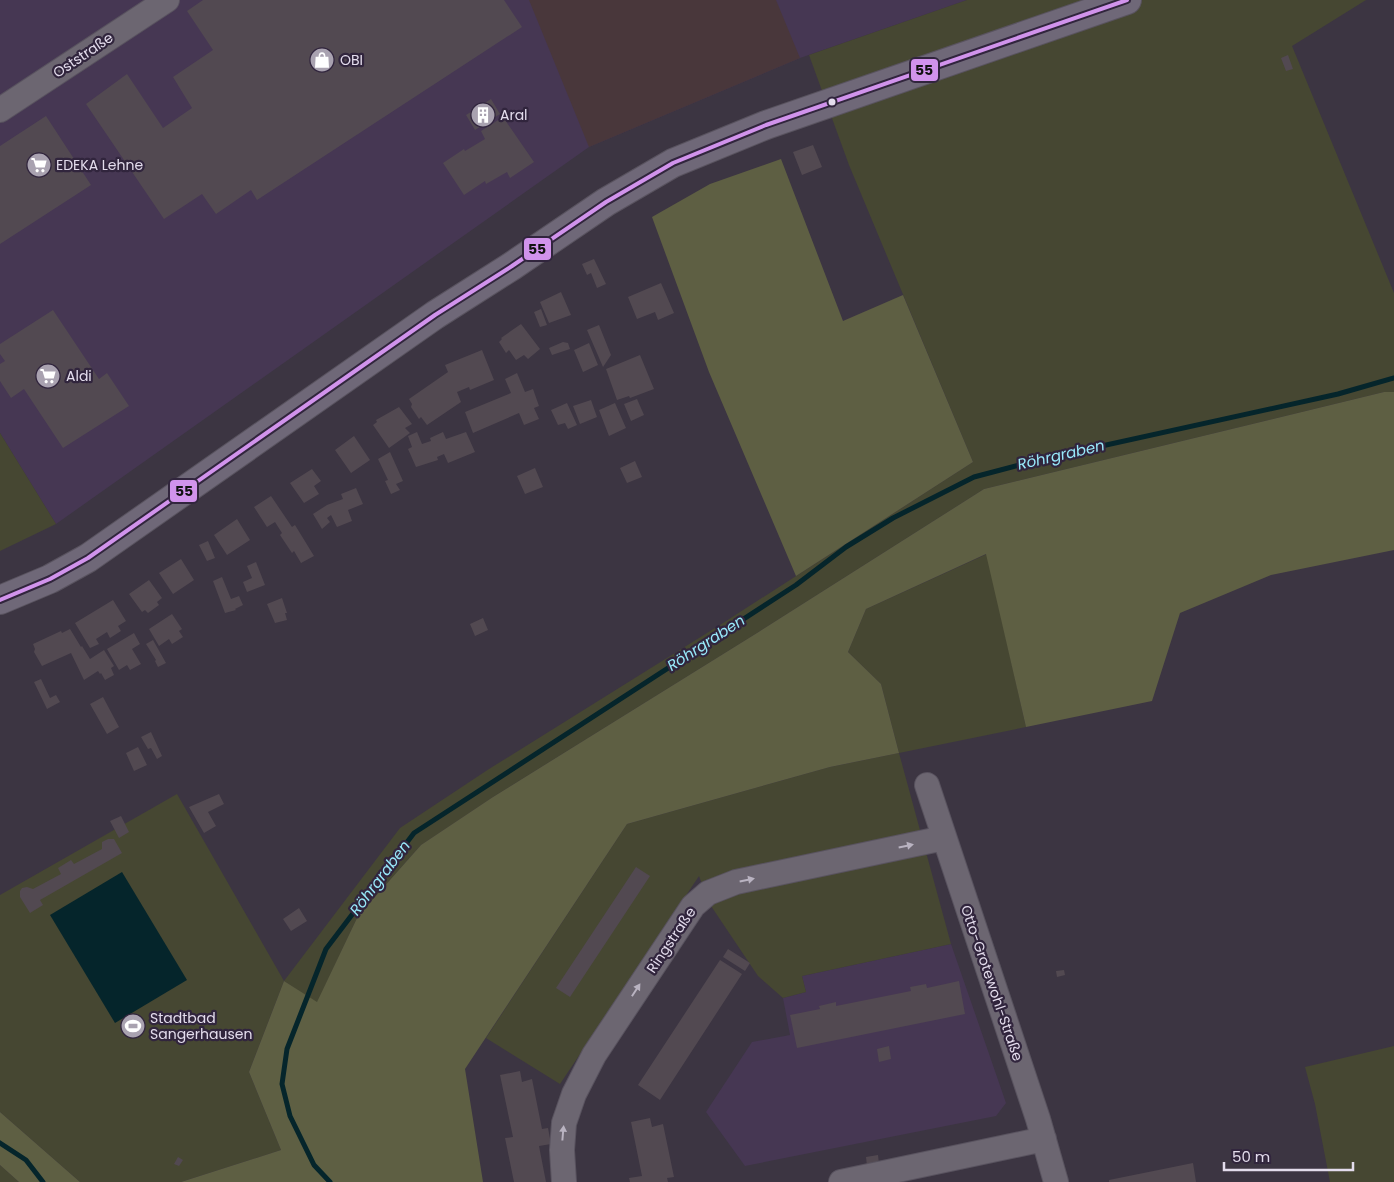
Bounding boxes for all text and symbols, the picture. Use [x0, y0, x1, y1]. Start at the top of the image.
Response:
street label: Oststraße [49, 27, 117, 83]
shop icon: OBI [309, 47, 335, 73]
place label: OBI [340, 50, 363, 70]
line badge: 55 [910, 58, 939, 82]
text: 55 [915, 60, 933, 80]
unlabelled marker [827, 97, 837, 107]
building icon: Aral [470, 102, 496, 128]
place label: Aral [500, 105, 528, 125]
supermarket icon: EDEKA Lehne [26, 152, 52, 178]
place label: EDEKA Lehne [56, 155, 143, 175]
line badge: 55 [523, 237, 552, 261]
text: 55 [528, 239, 546, 259]
supermarket icon: Aldi [35, 363, 61, 389]
place label: Aldi [66, 366, 92, 386]
water label: Röhrgraben [1015, 434, 1107, 475]
line badge: 55 [169, 479, 198, 503]
text: 55 [175, 481, 193, 501]
water label: Röhrgraben [663, 610, 749, 676]
water label: Röhrgraben [344, 836, 415, 919]
one-way arrow [898, 842, 914, 850]
one-way arrow [739, 875, 755, 883]
street label: Otto-Grotewohl-Straße [956, 902, 1028, 1064]
street label: Ringstraße [642, 903, 701, 977]
one-way arrow [632, 984, 641, 997]
place label: Stadtbad Sangerhausen [150, 1008, 252, 1044]
sports icon: Stadtbad Sangerhausen [120, 1013, 146, 1039]
one-way arrow [559, 1125, 567, 1141]
scale bar [1224, 1140, 1353, 1172]
text: 50 m [1232, 1146, 1270, 1167]

